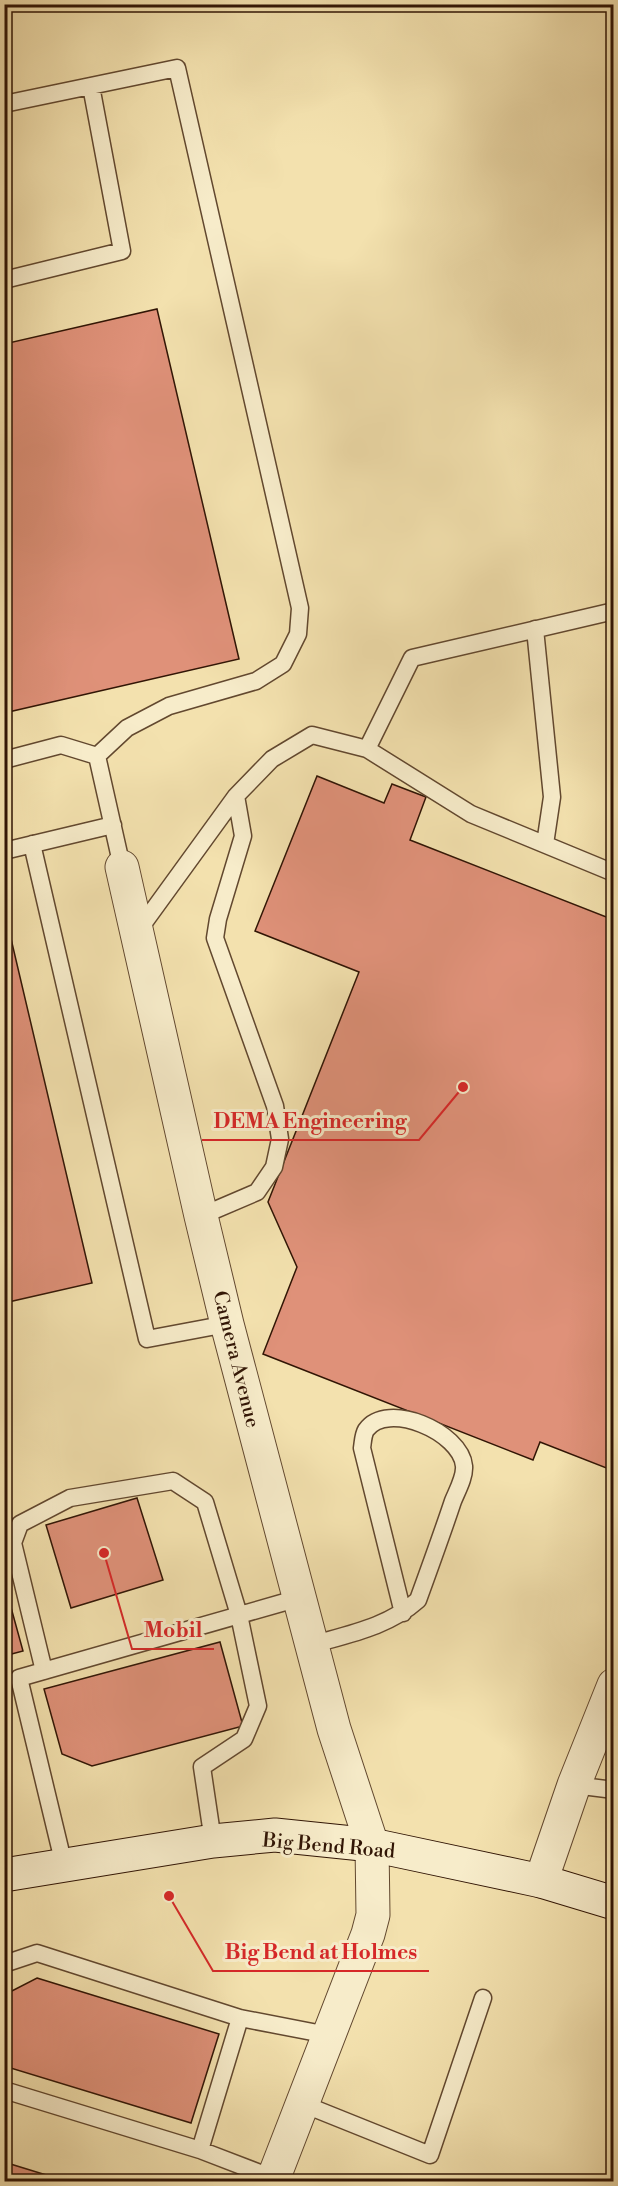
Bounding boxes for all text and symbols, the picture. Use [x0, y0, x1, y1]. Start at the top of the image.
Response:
callout: DEMA Engineering [202, 1101, 419, 1140]
text: DEMA Engineering [213, 1109, 408, 1135]
street label: Camera Avenue [206, 1288, 265, 1430]
callout: Mobil [132, 1610, 214, 1649]
text: Mobil [144, 1618, 202, 1644]
street label: Big Bend Road [260, 1828, 397, 1865]
callout: Big Bend at Holmes [213, 1932, 429, 1971]
text: Big Bend at Holmes [225, 1940, 417, 1966]

